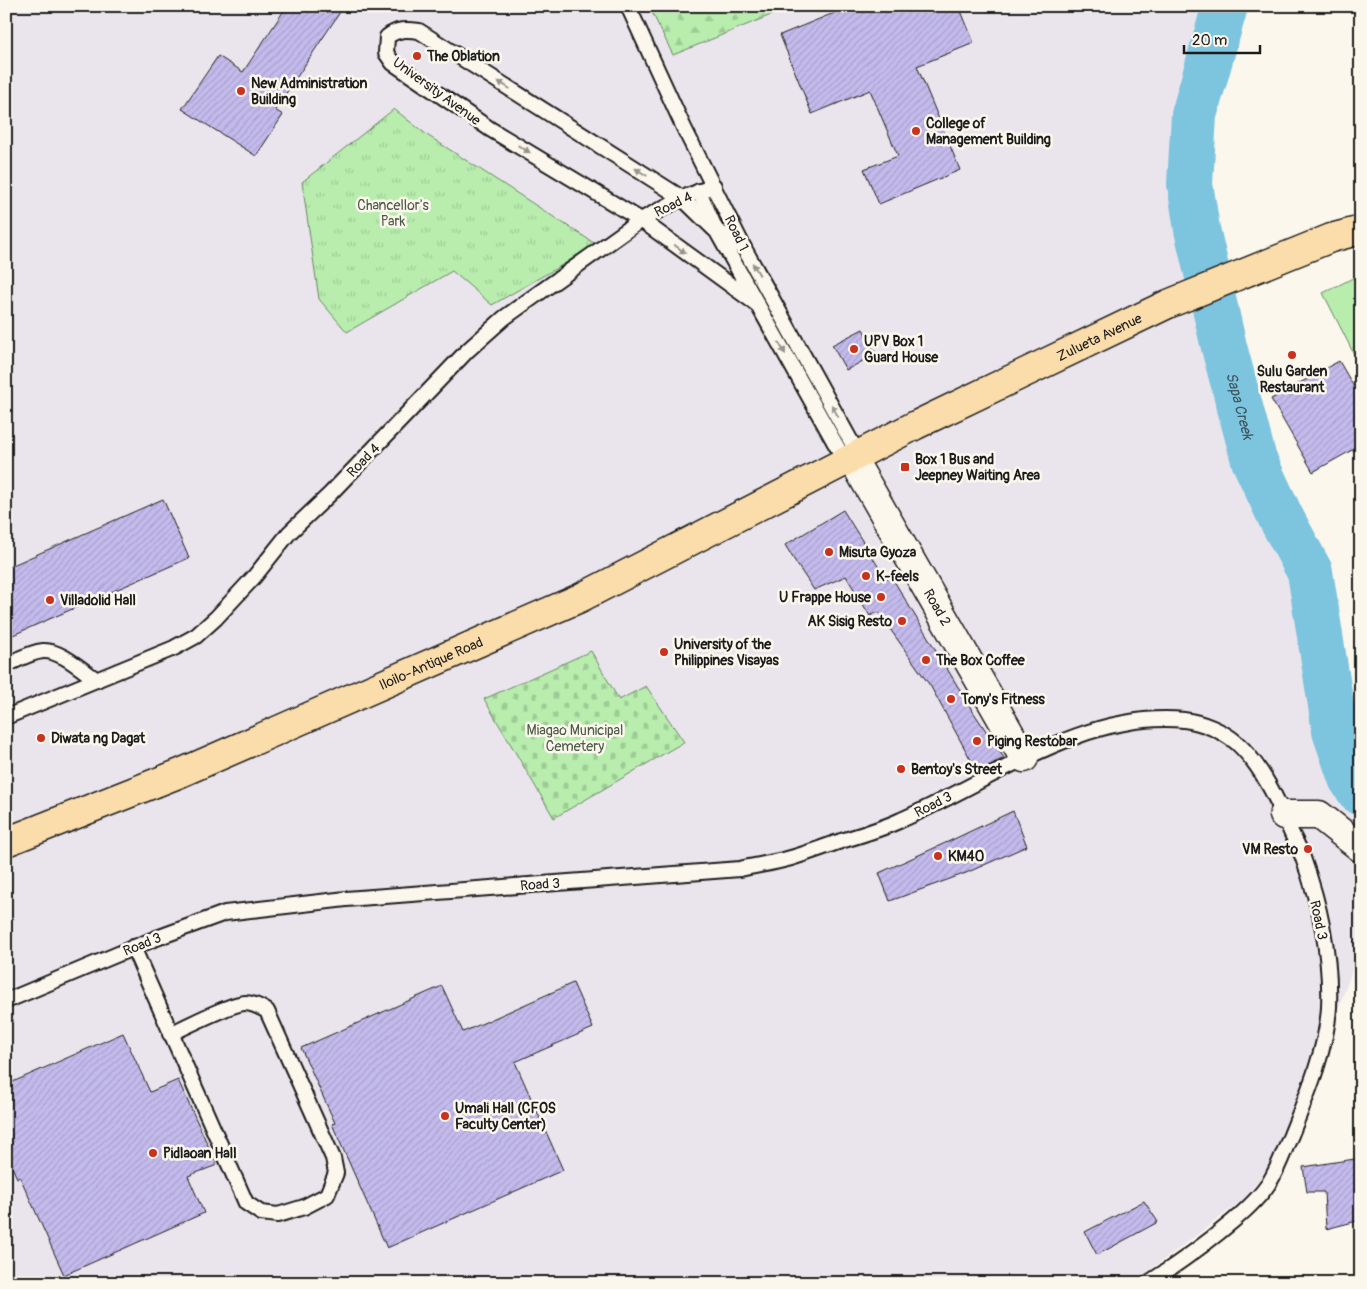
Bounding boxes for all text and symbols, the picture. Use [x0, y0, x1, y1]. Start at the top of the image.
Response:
scale bar [1184, 22, 1261, 54]
text: 20 m [1192, 31, 1227, 50]
place label: The Oblation [426, 48, 500, 65]
marker: The Oblation [411, 50, 423, 62]
street label: University Avenue [389, 54, 484, 129]
place label: New Administration Building [251, 75, 367, 108]
one-way arrow [497, 80, 510, 89]
marker: New Administration Building [235, 85, 247, 97]
place label: College of Management Building [926, 115, 1051, 148]
marker: College of Management Building [910, 125, 922, 137]
one-way arrow [517, 145, 530, 154]
one-way arrow [634, 167, 647, 176]
street label: Road 4 [651, 188, 695, 221]
park label: Chancellor's Park [357, 197, 429, 230]
street label: Road 1 [721, 213, 752, 254]
one-way arrow [673, 243, 686, 254]
one-way arrow [751, 263, 760, 276]
street label: Zulueta Avenue [1054, 310, 1145, 365]
place label: UPV Box 1 Guard House [864, 333, 939, 366]
one-way arrow [777, 341, 786, 354]
marker: UPV Box 1 Guard House [848, 343, 860, 355]
marker: Sulu Garden Restaurant [1286, 349, 1298, 361]
place label: Sulu Garden Restaurant [1257, 363, 1327, 396]
water label: Sapa Creek [1221, 371, 1258, 443]
one-way arrow [831, 404, 839, 419]
street label: Road 4 [343, 440, 383, 481]
place label: Box 1 Bus and Jeepney Waiting Area [915, 451, 1041, 484]
marker: Box 1 Bus and Jeepney Waiting Area [899, 461, 911, 473]
place label: Misuta Gyoza [839, 544, 917, 561]
marker: Misuta Gyoza [823, 546, 835, 558]
place label: K-feels [876, 568, 919, 585]
marker: K-feels [860, 570, 872, 582]
street label: Road 2 [920, 586, 955, 629]
place label: U Frappe House [779, 589, 872, 606]
marker: U Frappe House [875, 591, 887, 603]
place label: Villadolid Hall [60, 592, 136, 609]
marker: Villadolid Hall [44, 594, 56, 606]
place label: AK Sisig Resto [808, 613, 892, 630]
marker: AK Sisig Resto [896, 615, 908, 627]
street label: Iloilo-Antique Road [376, 633, 486, 694]
place label: University of the Philippines Visayas [674, 636, 780, 669]
marker: University of the Philippines Visayas [658, 646, 670, 658]
place label: The Box Coffee [935, 652, 1026, 669]
marker: The Box Coffee [920, 654, 932, 666]
place label: Tony's Fitness [960, 691, 1046, 708]
marker: Tony's Fitness [945, 693, 957, 705]
park label: Miagao Municipal Cemetery [527, 722, 623, 755]
place label: Diwata ng Dagat [51, 730, 145, 747]
marker: Diwata ng Dagat [35, 732, 47, 744]
place label: Piging Restobar [987, 733, 1078, 750]
marker: Piging Restobar [971, 735, 983, 747]
place label: Bentoy's Street [911, 761, 1003, 778]
marker: Bentoy's Street [895, 763, 907, 775]
street label: Road 3 [912, 788, 955, 821]
place label: VM Resto [1242, 841, 1298, 858]
marker: VM Resto [1302, 843, 1314, 855]
place label: KM40 [948, 848, 985, 865]
marker: KM40 [932, 850, 944, 862]
street label: Road 3 [520, 875, 561, 894]
street label: Road 3 [1306, 899, 1331, 942]
street label: Road 3 [121, 929, 164, 960]
place label: Umali Hall (CFOS Faculty Center) [455, 1100, 556, 1133]
marker: Umali Hall (CFOS Faculty Center) [439, 1110, 451, 1122]
place label: Pidlaoan Hall [163, 1145, 237, 1162]
marker: Pidlaoan Hall [147, 1147, 159, 1159]

